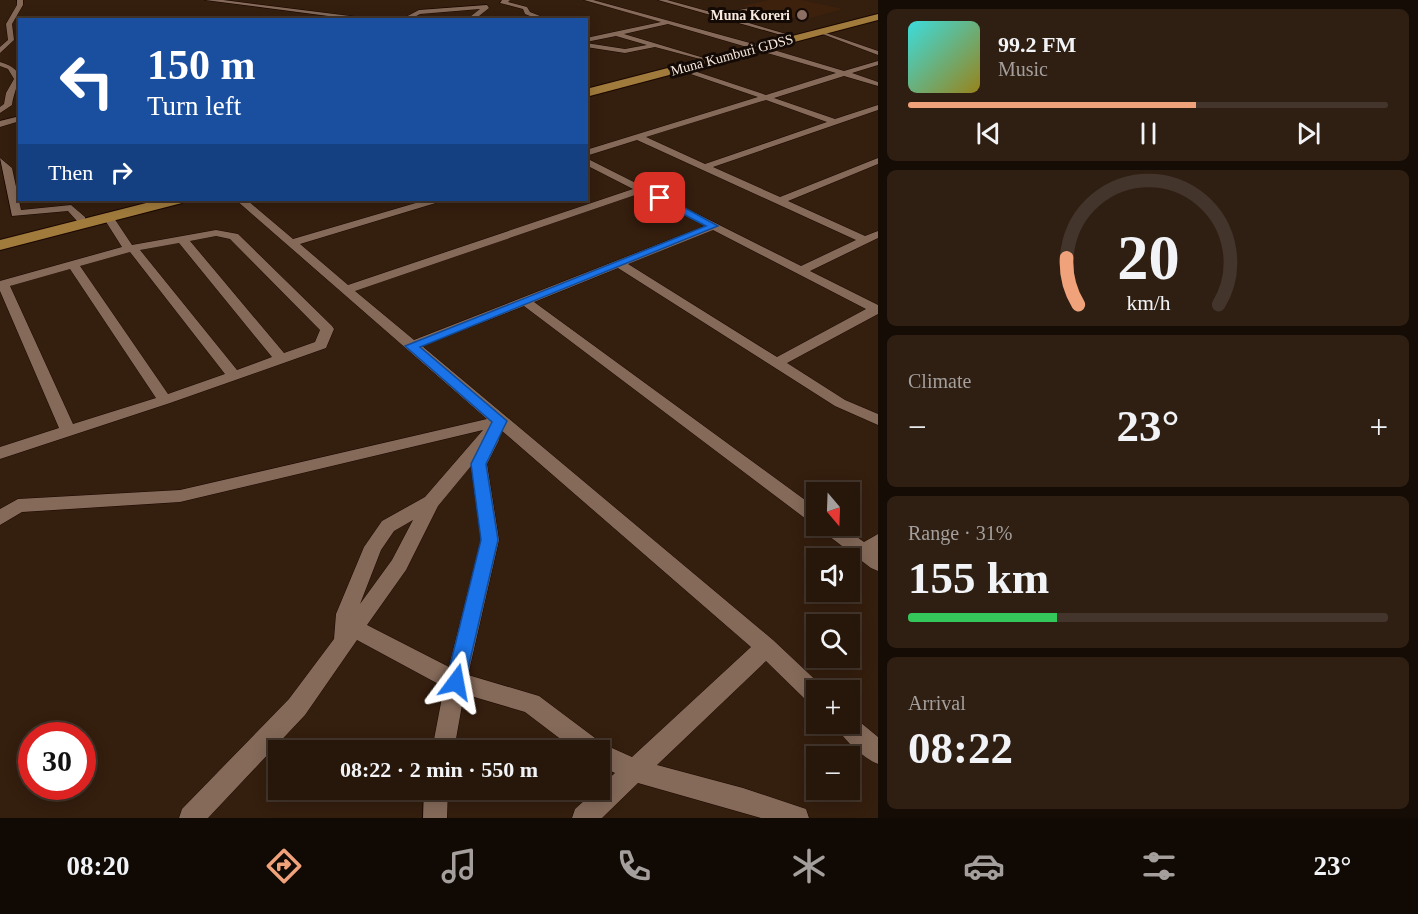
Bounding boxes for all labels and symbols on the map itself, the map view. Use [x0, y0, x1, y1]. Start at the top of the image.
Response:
place label: Muna Koreri [711, 8, 790, 23]
marker: Muna Koreri [795, 8, 809, 22]
street label: Muna Kumburi GDSS [669, 31, 795, 79]
pin [634, 172, 685, 223]
north arrow [806, 482, 860, 536]
position arrow [424, 650, 488, 714]
speed limit sign: 30 [18, 722, 96, 800]

